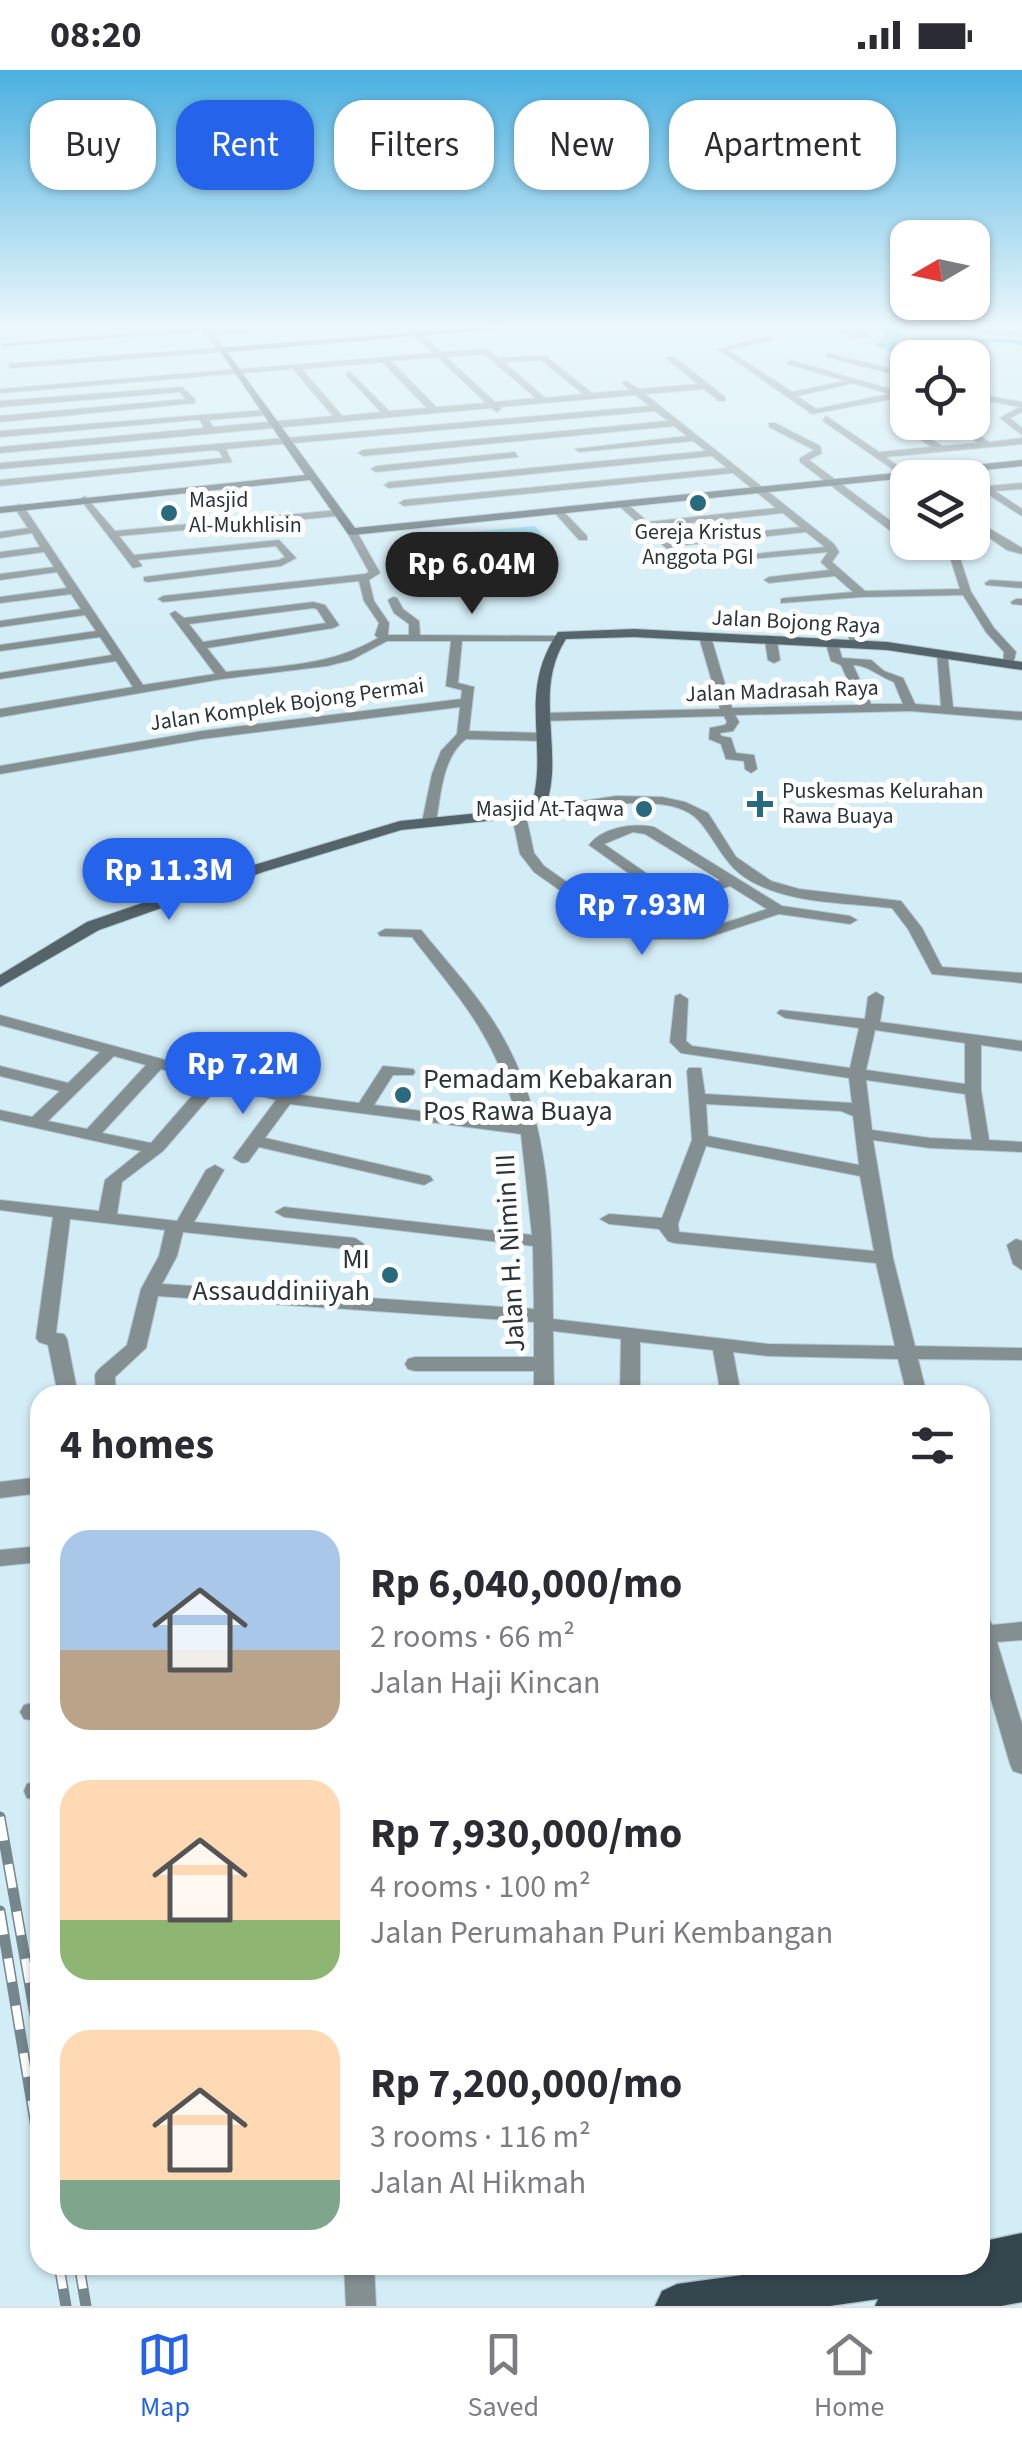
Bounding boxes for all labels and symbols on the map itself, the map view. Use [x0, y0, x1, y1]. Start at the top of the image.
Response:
north arrow [890, 220, 990, 320]
place label: Masjid Al-Mukhlisin [189, 484, 302, 541]
marker: Gereja Kristus Anggota PGI [687, 492, 709, 514]
marker: Masjid Al-Mukhlisin [158, 502, 180, 524]
place label: Gereja Kristus Anggota PGI [635, 516, 761, 573]
pin: Rp 6.04M [369, 532, 575, 617]
street label: Jalan Bojong Raya [711, 602, 881, 642]
street label: Jalan Komplek Bojong Permai [148, 669, 426, 739]
street label: Jalan Madrasah Raya [685, 672, 879, 710]
place label: Puskesmas Kelurahan Rawa Buaya [782, 775, 984, 832]
marker: Puskesmas Kelurahan Rawa Buaya [747, 791, 773, 817]
place label: Masjid At-Taqwa [476, 793, 624, 825]
marker: Masjid At-Taqwa [633, 798, 655, 820]
pin: Rp 11.3M [66, 838, 272, 923]
pin: Rp 7.93M [539, 873, 745, 958]
pin: Rp 7.2M [151, 1032, 335, 1117]
place label: Pemadam Kebakaran Pos Rawa Buaya [423, 1059, 673, 1131]
marker: Pemadam Kebakaran Pos Rawa Buaya [392, 1084, 414, 1106]
street label: Jalan H. Nimin III [485, 1153, 535, 1353]
place label: MI Assauddiniiyah [192, 1239, 370, 1311]
marker: MI Assauddiniiyah [379, 1264, 401, 1286]

